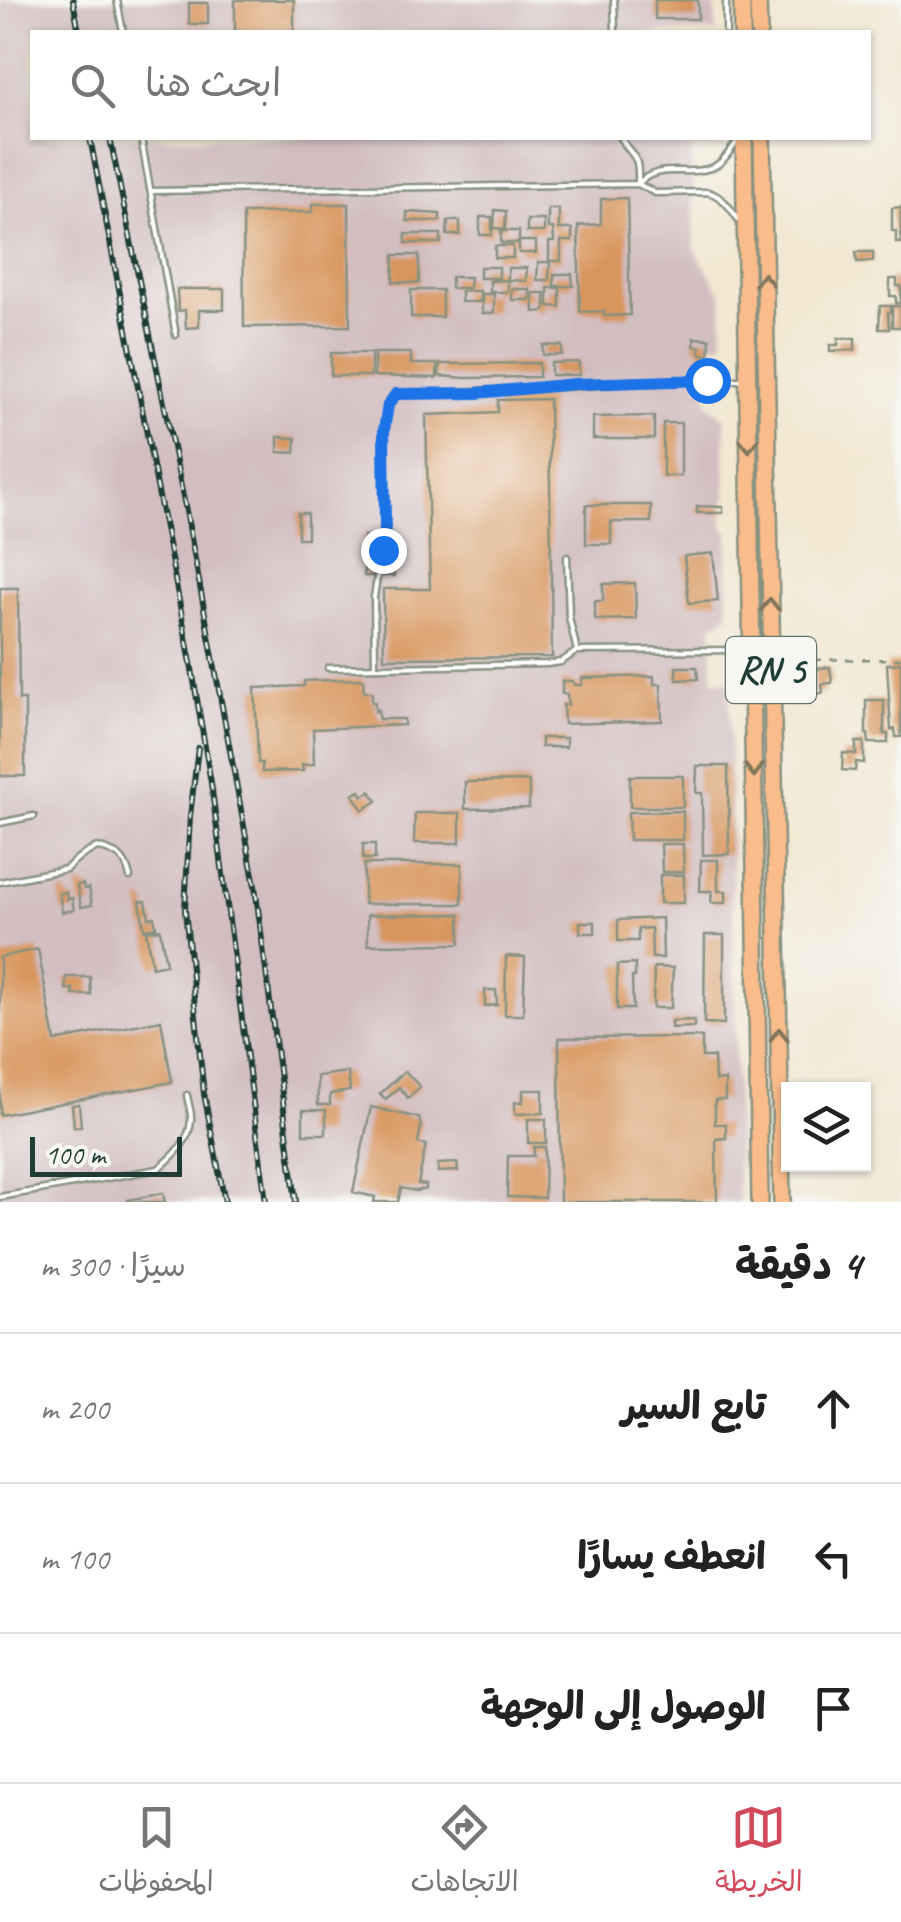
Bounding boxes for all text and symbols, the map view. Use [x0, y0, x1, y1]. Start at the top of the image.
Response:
search box [30, 30, 871, 140]
icon: search [65, 58, 120, 113]
text: ابحث هنا [145, 60, 281, 107]
one-way arrow [754, 271, 775, 287]
route start [685, 358, 731, 404]
one-way arrow [739, 437, 760, 453]
route end [361, 528, 407, 574]
one-way arrow [759, 596, 780, 612]
road number: RN 5 [726, 637, 816, 703]
one-way arrow [743, 762, 765, 778]
one-way arrow [768, 1026, 789, 1042]
map controls [781, 1082, 871, 1172]
button: layers [781, 1082, 871, 1172]
scale bar [30, 1132, 182, 1176]
text: 100 m [45, 1137, 105, 1172]
text: 4 دقيقة [735, 1239, 861, 1292]
text: سيرًا · 300 m [40, 1245, 186, 1286]
icon: ahead [806, 1381, 861, 1436]
text: تابع السير [621, 1383, 766, 1430]
text: 200 m [40, 1388, 109, 1429]
icon: left [806, 1531, 861, 1586]
text: انعطف يسارًا [577, 1533, 766, 1580]
text: 100 m [40, 1538, 109, 1579]
icon: arrive [806, 1681, 861, 1736]
text: الوصول إلى الوجهة [480, 1683, 766, 1730]
tab: المحفوظات [98, 1800, 214, 1906]
tab: الاتجاهات [410, 1800, 519, 1906]
tab: الخريطة [715, 1800, 803, 1906]

